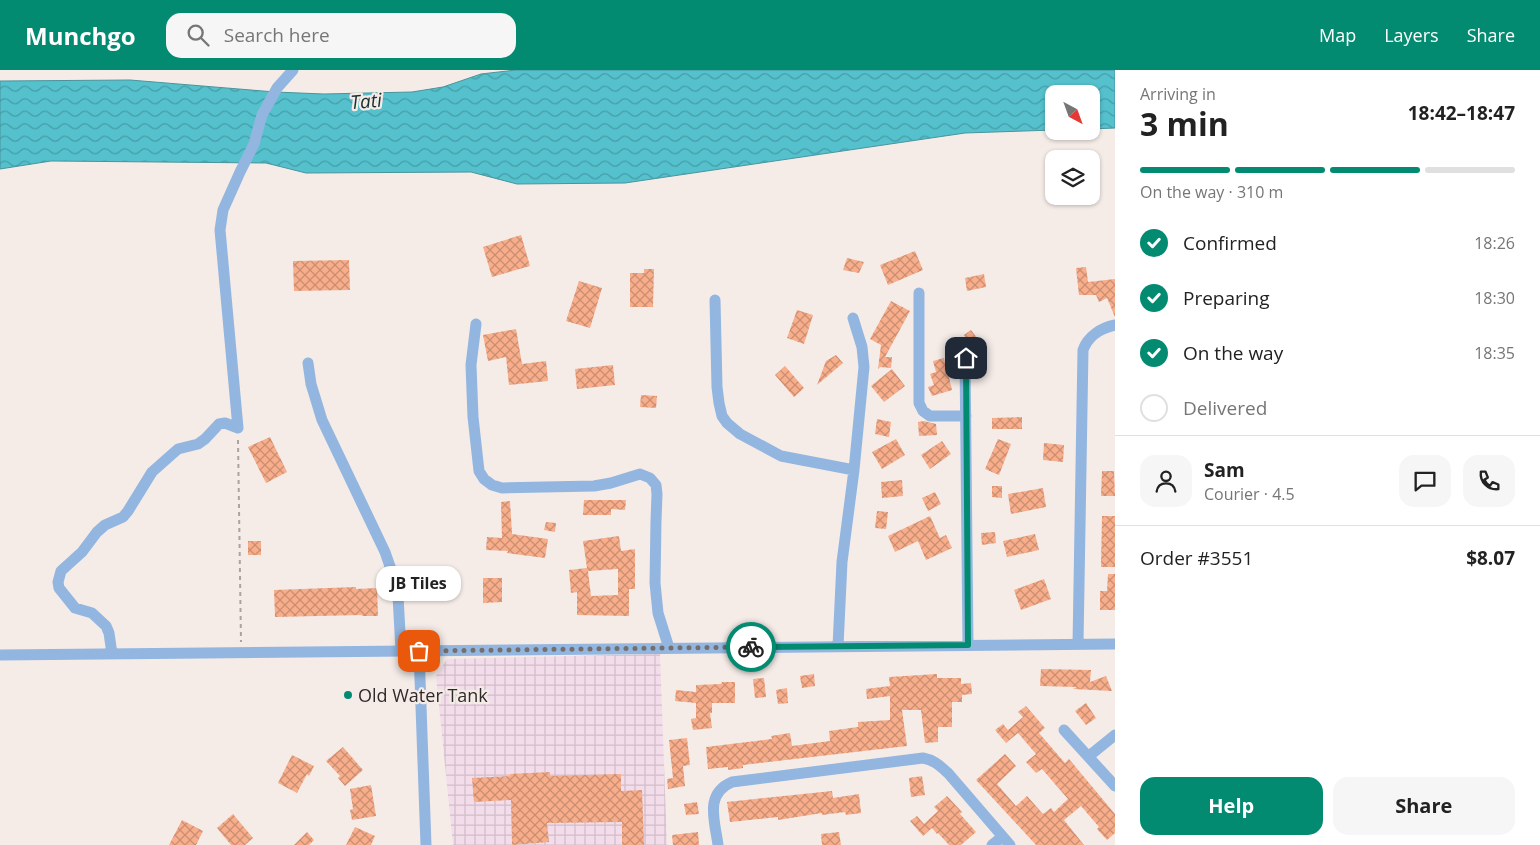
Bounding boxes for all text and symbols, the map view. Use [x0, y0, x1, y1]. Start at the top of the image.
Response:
search box [166, 13, 516, 58]
text: Munchgo [25, 19, 136, 52]
icon: search [184, 21, 212, 49]
text: Search here [224, 22, 330, 48]
text: Map [1319, 23, 1356, 47]
text: Layers [1384, 23, 1439, 47]
text: Share [1467, 23, 1515, 47]
text: Arriving in [1140, 83, 1216, 105]
north arrow [1045, 85, 1100, 140]
map controls [1045, 85, 1100, 205]
water label: Tati [349, 87, 384, 115]
text: 18:42–18:47 [1408, 100, 1515, 126]
text: 3 min [1140, 102, 1229, 145]
button: layers [1045, 150, 1100, 205]
text: On the way · 310 m [1140, 181, 1283, 203]
icon: check [1140, 229, 1168, 257]
text: Confirmed [1183, 230, 1277, 256]
text: 18:26 [1474, 232, 1515, 254]
icon: check [1140, 284, 1168, 312]
text: Preparing [1183, 285, 1270, 311]
text: 18:30 [1474, 287, 1515, 309]
pin [945, 337, 987, 379]
icon: check [1140, 339, 1168, 367]
text: On the way [1183, 340, 1283, 366]
text: 18:35 [1474, 342, 1515, 364]
icon: home [952, 344, 980, 372]
text: Delivered [1183, 395, 1267, 421]
button: person [1140, 455, 1192, 507]
button: chat [1399, 455, 1451, 507]
button: phone [1463, 455, 1515, 507]
text: Sam [1204, 457, 1245, 483]
text: Courier · 4.5 [1204, 483, 1295, 505]
text: Order #3551 [1140, 545, 1253, 571]
text: $8.07 [1466, 545, 1515, 571]
callout: JB Tiles [376, 566, 462, 601]
text: JB Tiles [390, 572, 447, 594]
courier [726, 622, 776, 672]
pin [398, 630, 440, 672]
icon: bike [737, 633, 765, 661]
icon: bag [405, 637, 433, 665]
place label: Old Water Tank [358, 683, 488, 707]
marker: Old Water Tank [342, 689, 354, 701]
button: Help [1140, 777, 1323, 835]
button: Share [1333, 777, 1515, 835]

